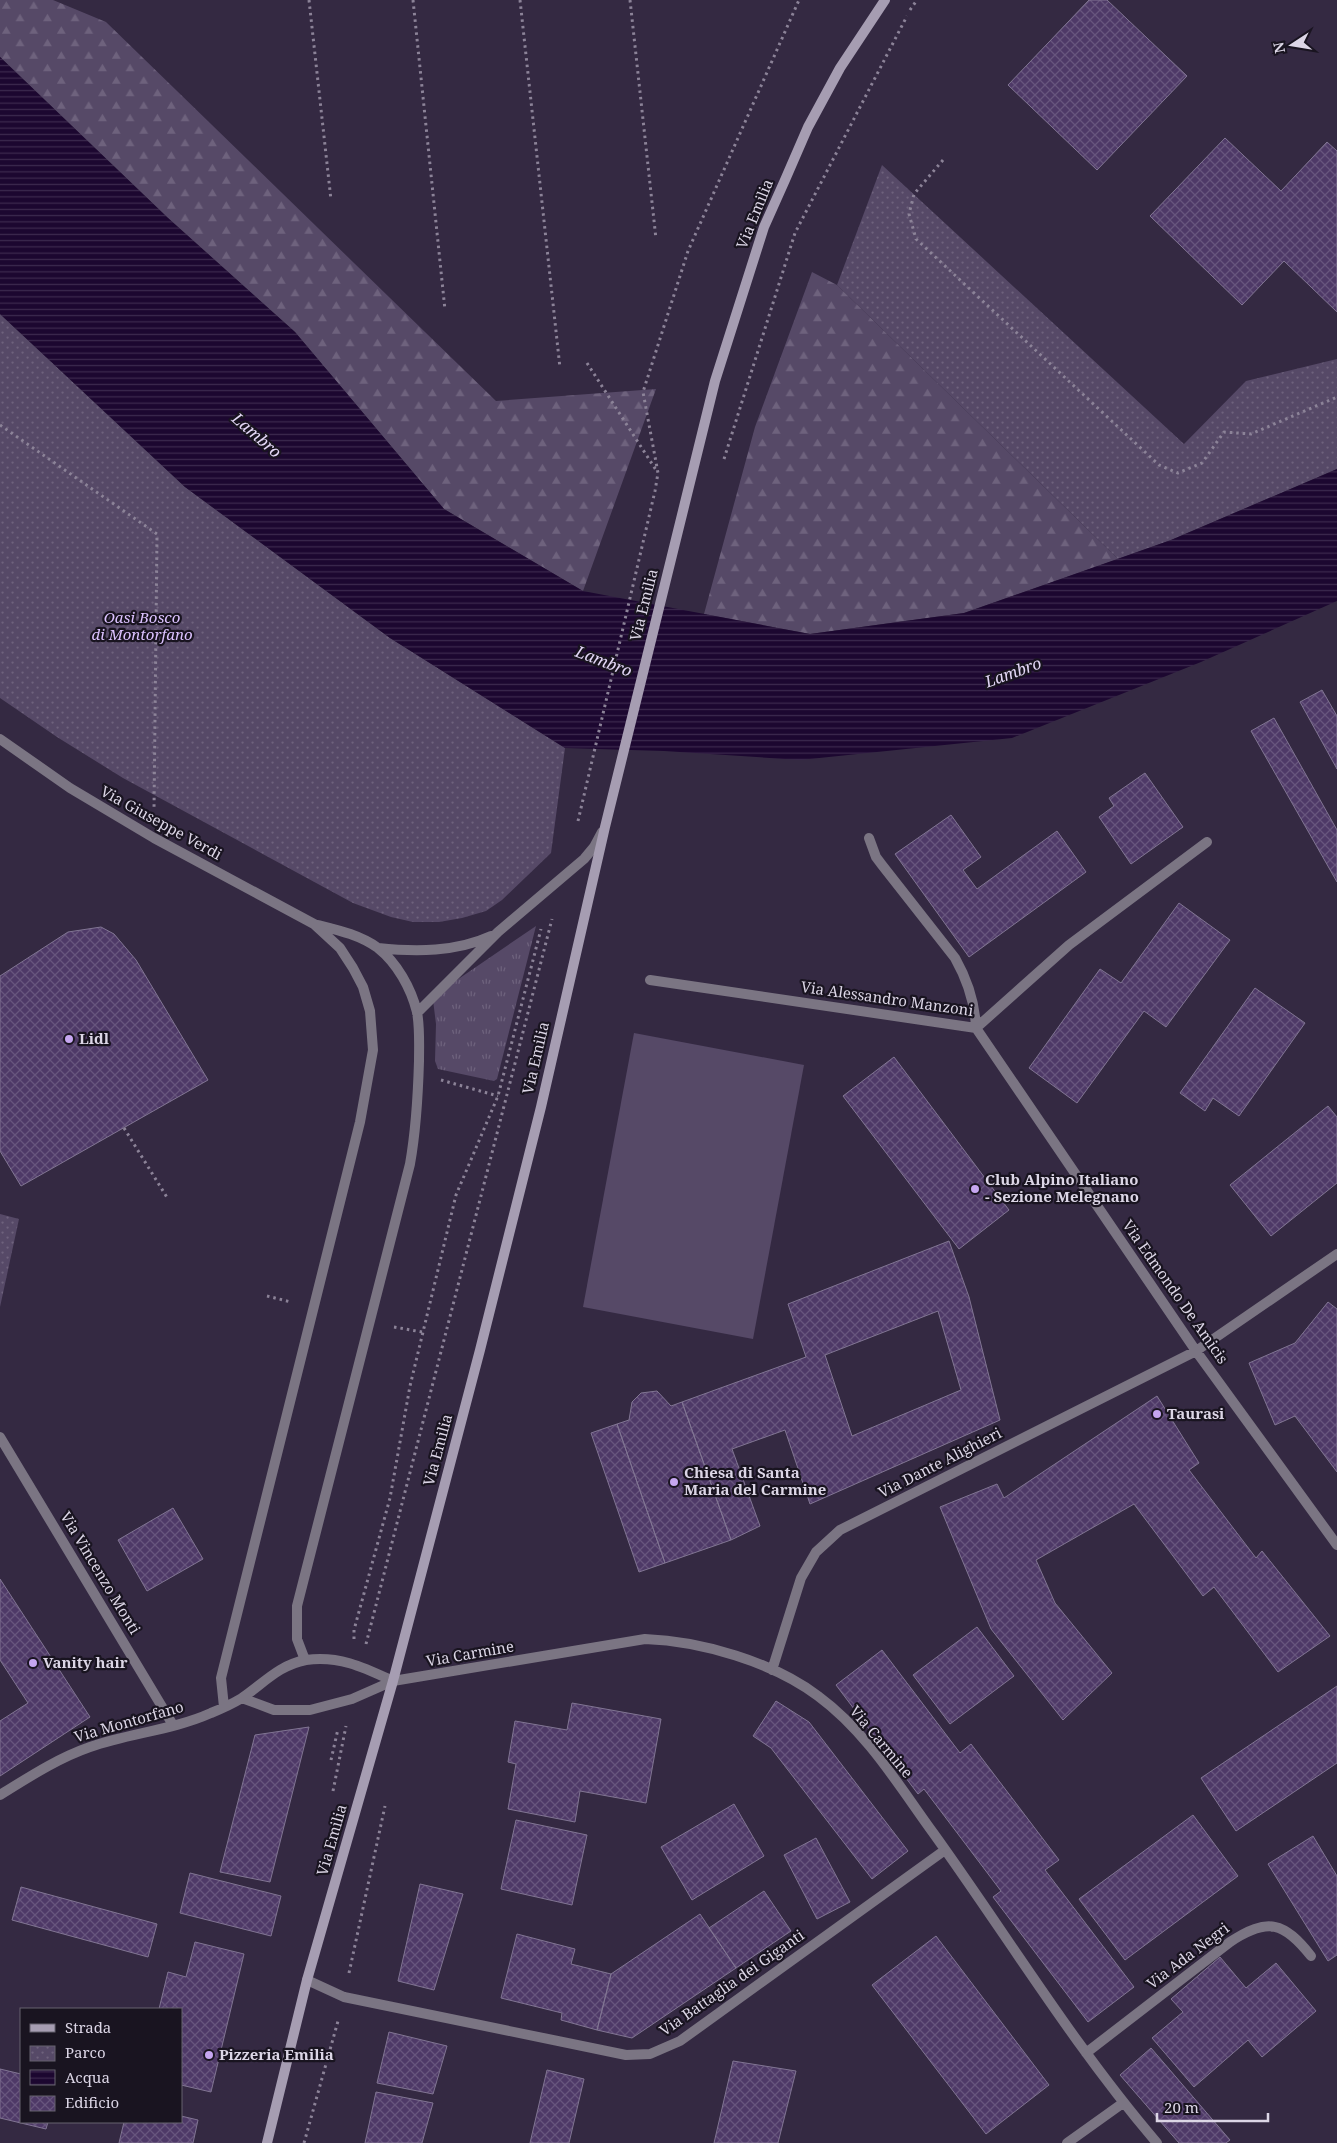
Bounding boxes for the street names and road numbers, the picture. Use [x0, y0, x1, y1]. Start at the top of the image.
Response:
street label: Via Emilia [731, 176, 777, 251]
street label: Via Emilia [624, 567, 662, 643]
street label: Via Giuseppe Verdi [97, 780, 226, 864]
street label: Via Alessandro Manzoni [800, 976, 975, 1020]
street label: Via Emilia [517, 1020, 553, 1096]
street label: Via Edmondo De Amicis [1118, 1215, 1233, 1368]
street label: Via Emilia [418, 1412, 456, 1488]
street label: Via Dante Alighieri [875, 1422, 1005, 1502]
street label: Via Vincenzo Monti [56, 1507, 145, 1638]
street label: Via Carmine [424, 1635, 515, 1671]
street label: Via Montorfano [72, 1696, 186, 1746]
street label: Via Carmine [846, 1701, 918, 1782]
street label: Via Emilia [311, 1802, 351, 1878]
street label: Via Ada Negri [1142, 1917, 1233, 1993]
street label: Via Battaglia dei Giganti [655, 1925, 808, 2040]

